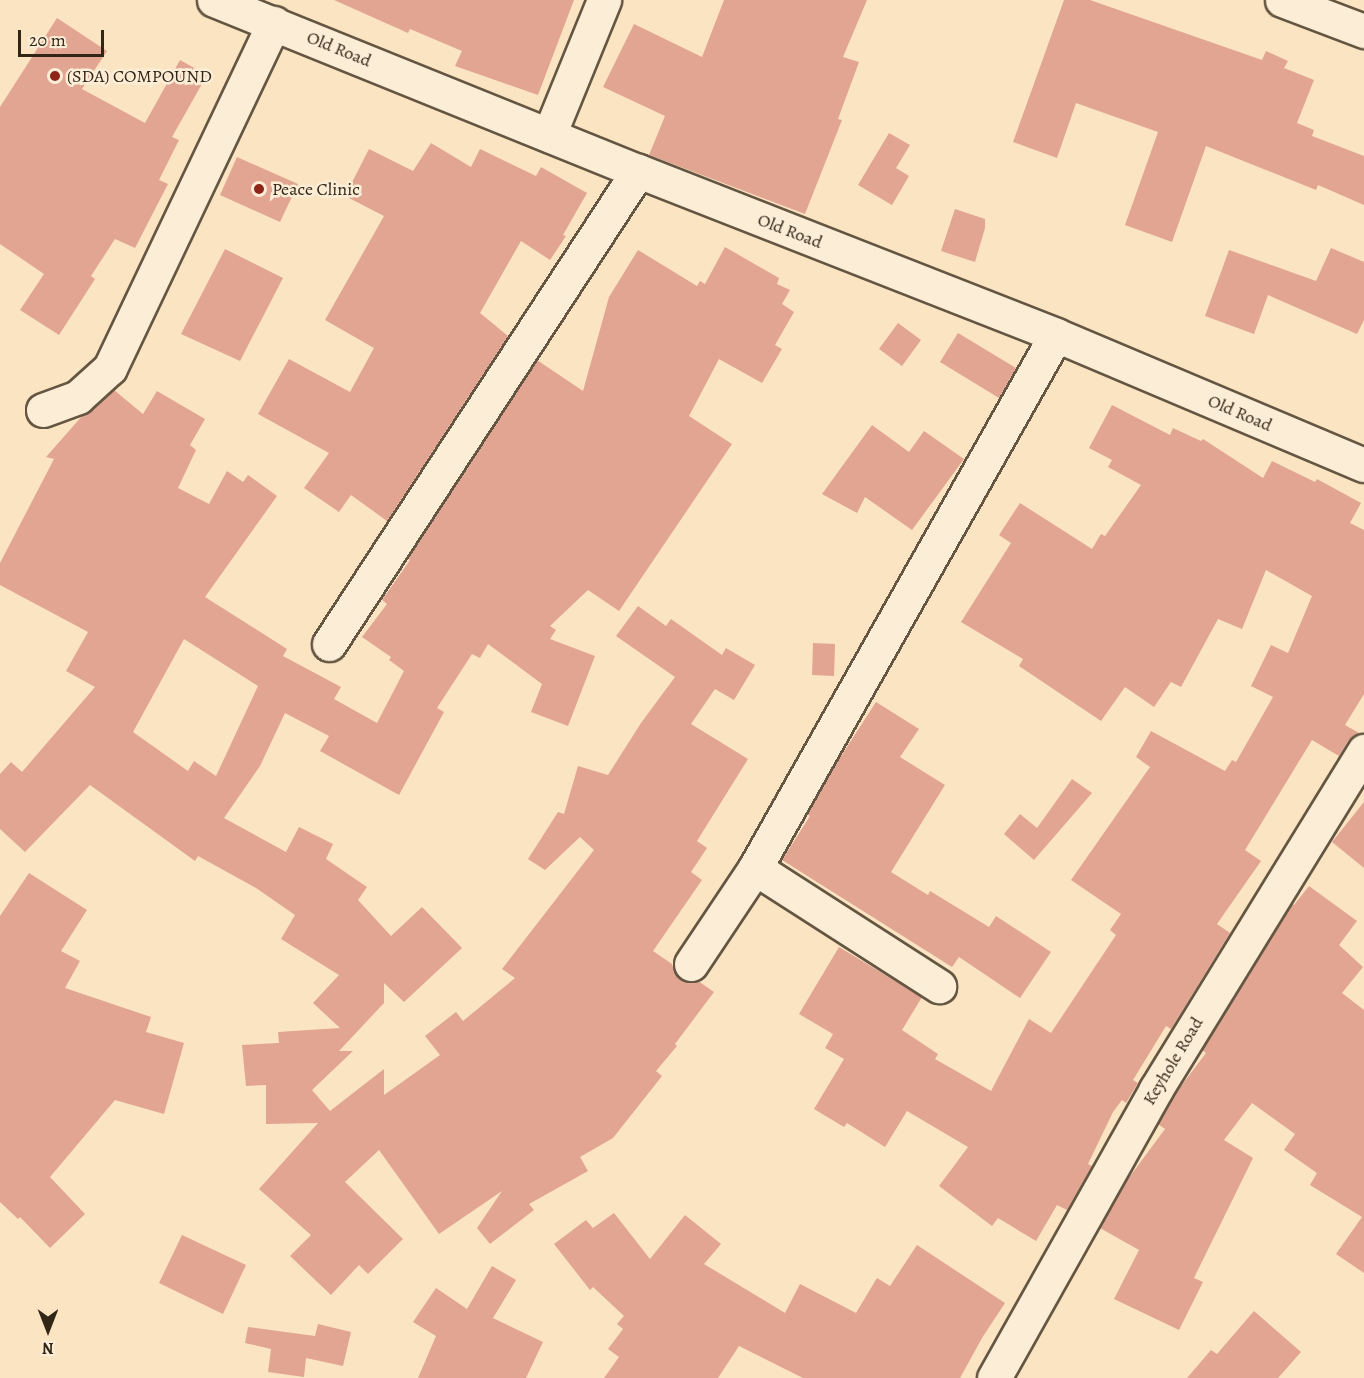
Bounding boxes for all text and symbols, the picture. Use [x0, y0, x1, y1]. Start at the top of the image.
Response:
scale bar [21, 18, 106, 56]
street label: Old Road [304, 26, 374, 72]
text: 20 m [29, 28, 66, 52]
place label: (SDA) COMPOUND [67, 65, 212, 87]
marker: (SDA) COMPOUND [48, 69, 62, 83]
place label: Peace Clinic [272, 178, 360, 200]
marker: Peace Clinic [250, 180, 268, 198]
street label: Old Road [755, 209, 825, 253]
street label: Old Road [1205, 390, 1275, 436]
street label: Keyhole Road [1138, 1013, 1208, 1109]
north arrow [18, 1300, 78, 1360]
text: N [42, 1337, 54, 1359]

